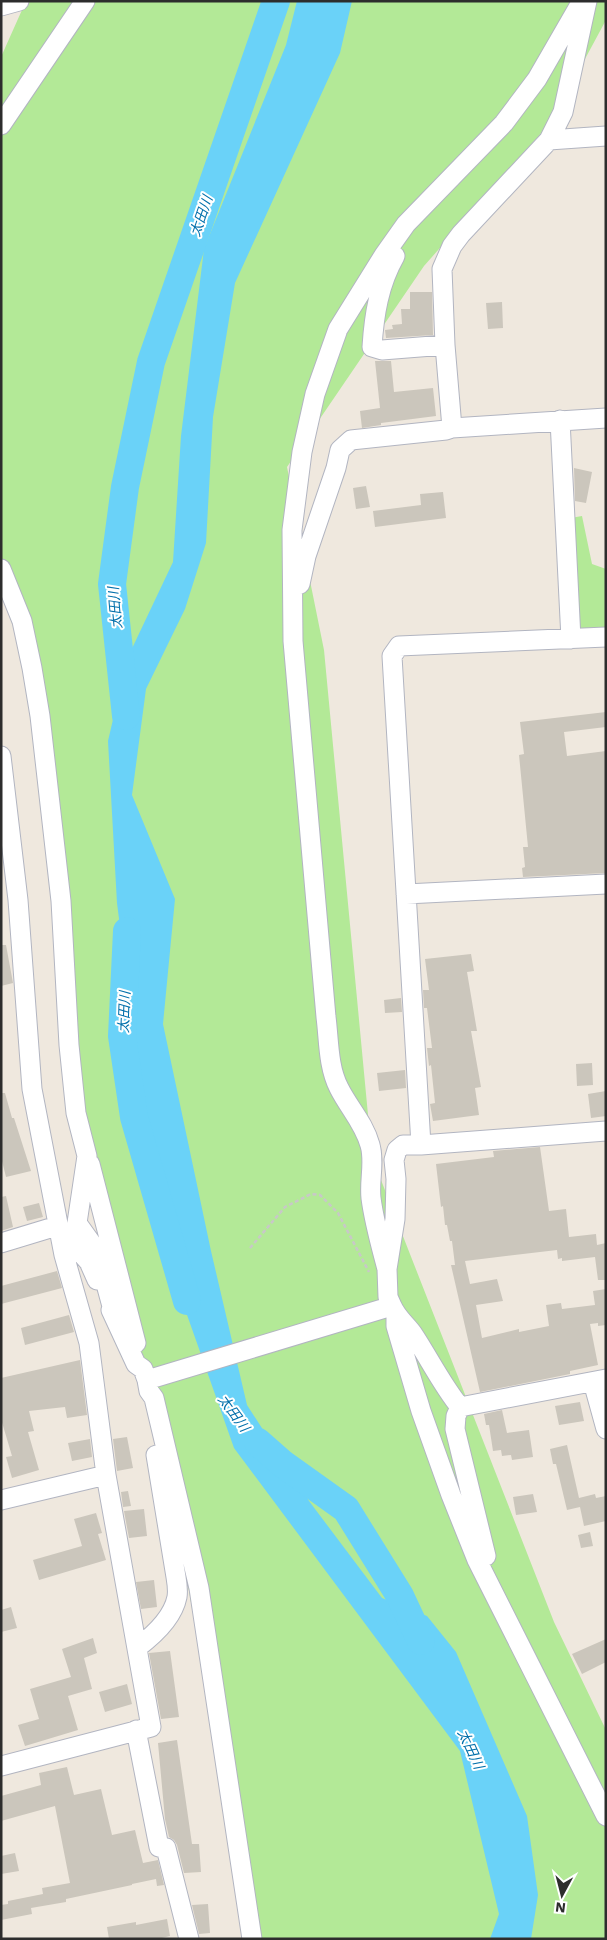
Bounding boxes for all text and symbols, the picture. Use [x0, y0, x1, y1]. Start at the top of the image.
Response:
water label: 太田川 [187, 192, 216, 238]
water label: 太田川 [105, 584, 125, 630]
water label: 太田川 [115, 989, 133, 1033]
water label: 太田川 [215, 1391, 254, 1436]
water label: 太田川 [455, 1727, 488, 1773]
north arrow [537, 1870, 587, 1920]
text: N [554, 1899, 567, 1916]

